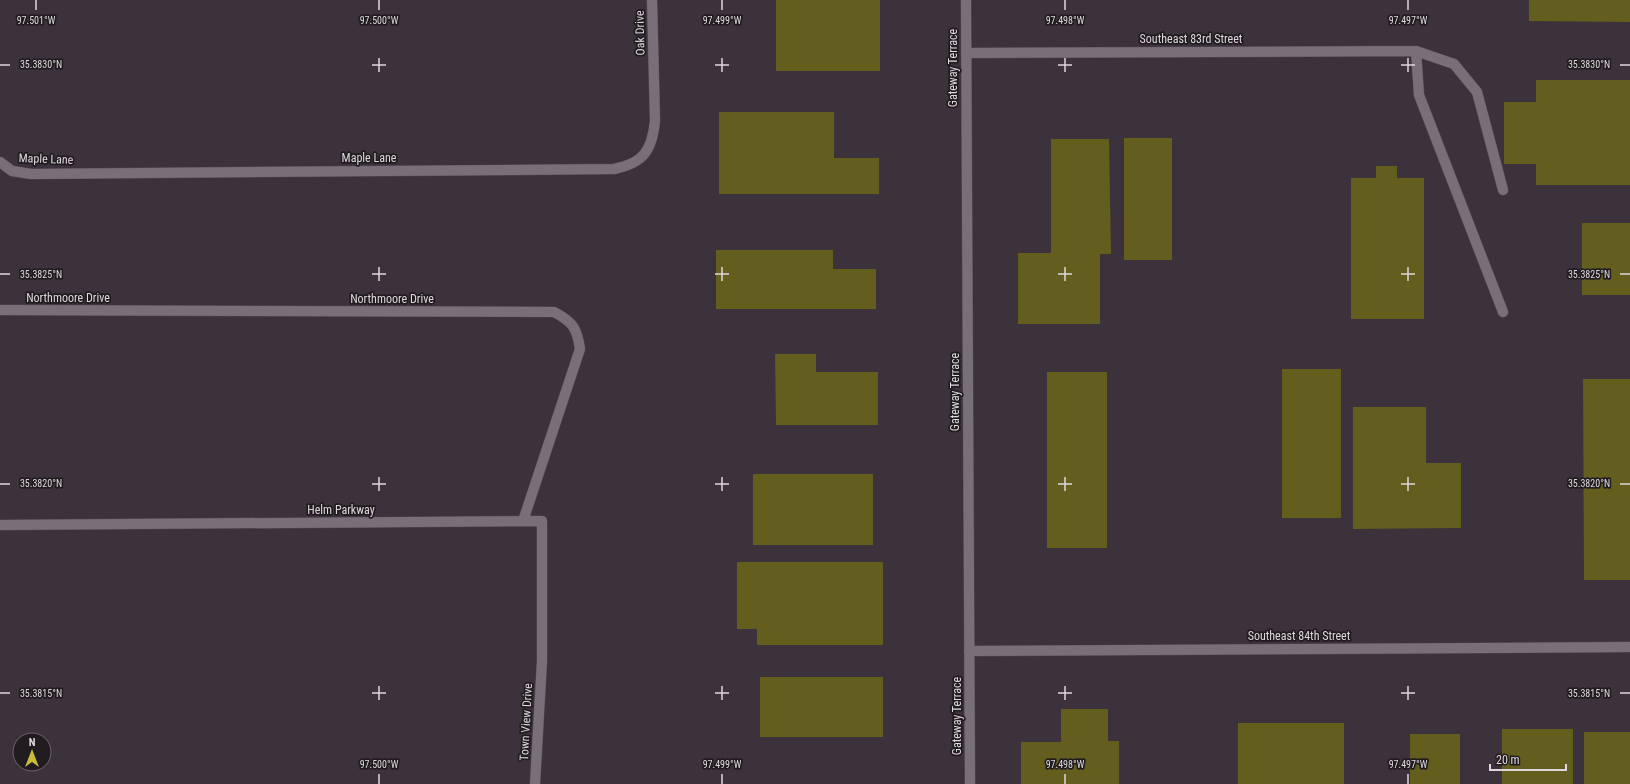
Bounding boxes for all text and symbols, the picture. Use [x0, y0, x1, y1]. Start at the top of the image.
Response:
street label: Oak Drive [633, 10, 647, 56]
text: 97.501°W [17, 15, 56, 26]
text: 97.500°W [360, 15, 399, 26]
text: 97.499°W [703, 15, 742, 26]
text: 97.498°W [1046, 15, 1085, 26]
text: 97.497°W [1389, 15, 1428, 26]
street label: Gateway Terrace [946, 28, 960, 107]
street label: Southeast 83rd Street [1140, 32, 1243, 46]
text: 35.3830°N [20, 59, 62, 70]
text: 35.3830°N [1568, 59, 1610, 70]
street label: Maple Lane [18, 151, 74, 167]
street label: Maple Lane [342, 151, 397, 165]
text: 35.3825°N [20, 269, 62, 280]
text: 35.3825°N [1568, 269, 1610, 280]
street label: Northmoore Drive [26, 291, 110, 305]
street label: Northmoore Drive [350, 292, 434, 306]
street label: Gateway Terrace [948, 352, 962, 431]
text: 35.3820°N [20, 478, 62, 489]
text: 35.3820°N [1568, 478, 1610, 489]
street label: Helm Parkway [307, 503, 375, 517]
street label: Southeast 84th Street [1248, 629, 1351, 643]
street label: Gateway Terrace [950, 676, 964, 755]
street label: Town View Drive [517, 682, 535, 761]
text: 35.3815°N [20, 688, 62, 699]
text: 35.3815°N [1568, 688, 1610, 699]
north arrow [12, 732, 52, 772]
text: N [29, 736, 36, 749]
scale bar [1490, 746, 1566, 772]
text: 20 m [1496, 753, 1520, 767]
text: 97.500°W [360, 759, 399, 770]
text: 97.499°W [703, 759, 742, 770]
text: 97.498°W [1046, 759, 1085, 770]
text: 97.497°W [1389, 759, 1428, 770]

